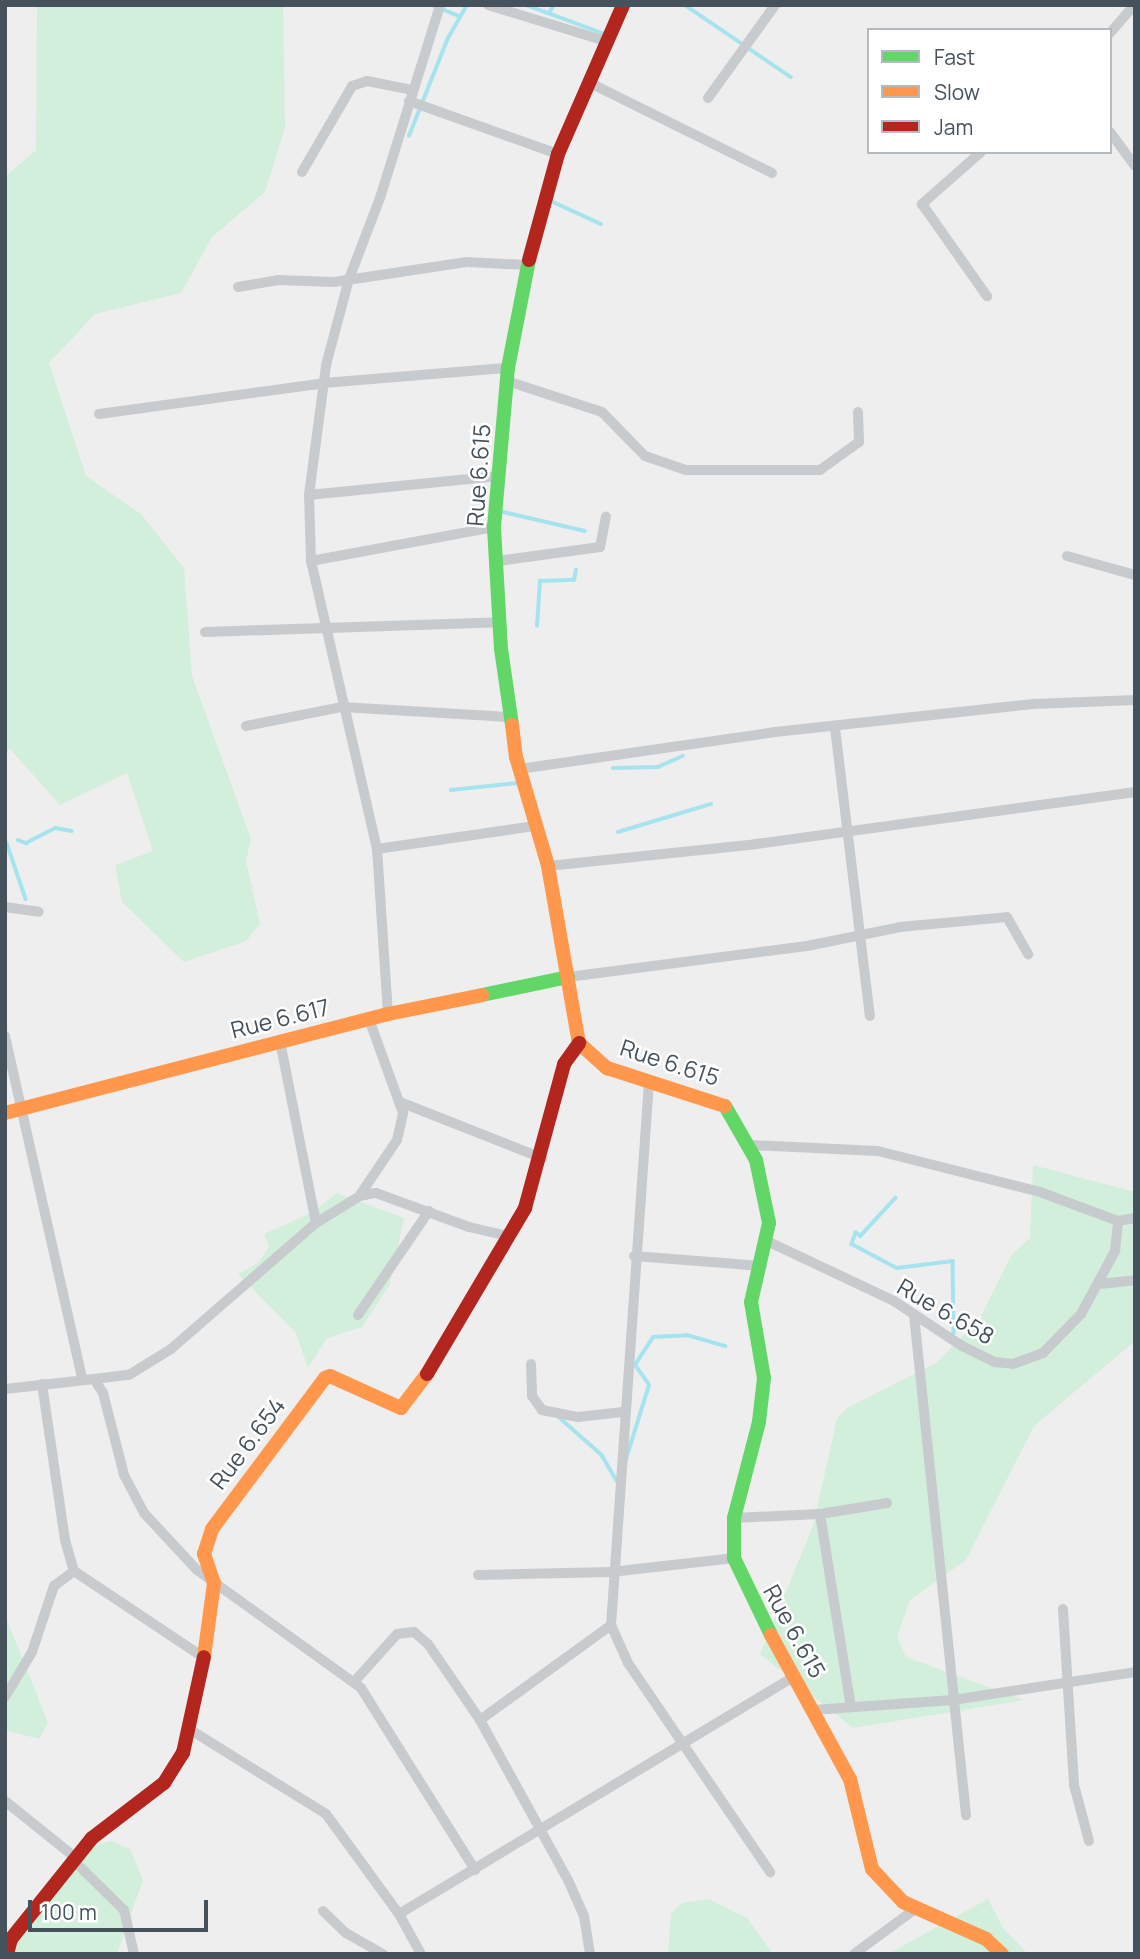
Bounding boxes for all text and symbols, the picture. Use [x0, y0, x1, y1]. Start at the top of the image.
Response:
legend [867, 28, 1112, 154]
text: Fast [934, 43, 975, 71]
text: Slow [934, 78, 980, 106]
text: Jam [934, 113, 973, 141]
street label: Rue 6.615 [461, 423, 495, 527]
street label: Rue 6.617 [228, 992, 332, 1044]
street label: Rue 6.615 [617, 1033, 723, 1091]
street label: Rue 6.658 [893, 1272, 999, 1350]
street label: Rue 6.654 [204, 1392, 290, 1494]
street label: Rue 6.615 [758, 1579, 832, 1683]
scale bar [32, 1885, 212, 1929]
text: 100 m [41, 1898, 97, 1926]

